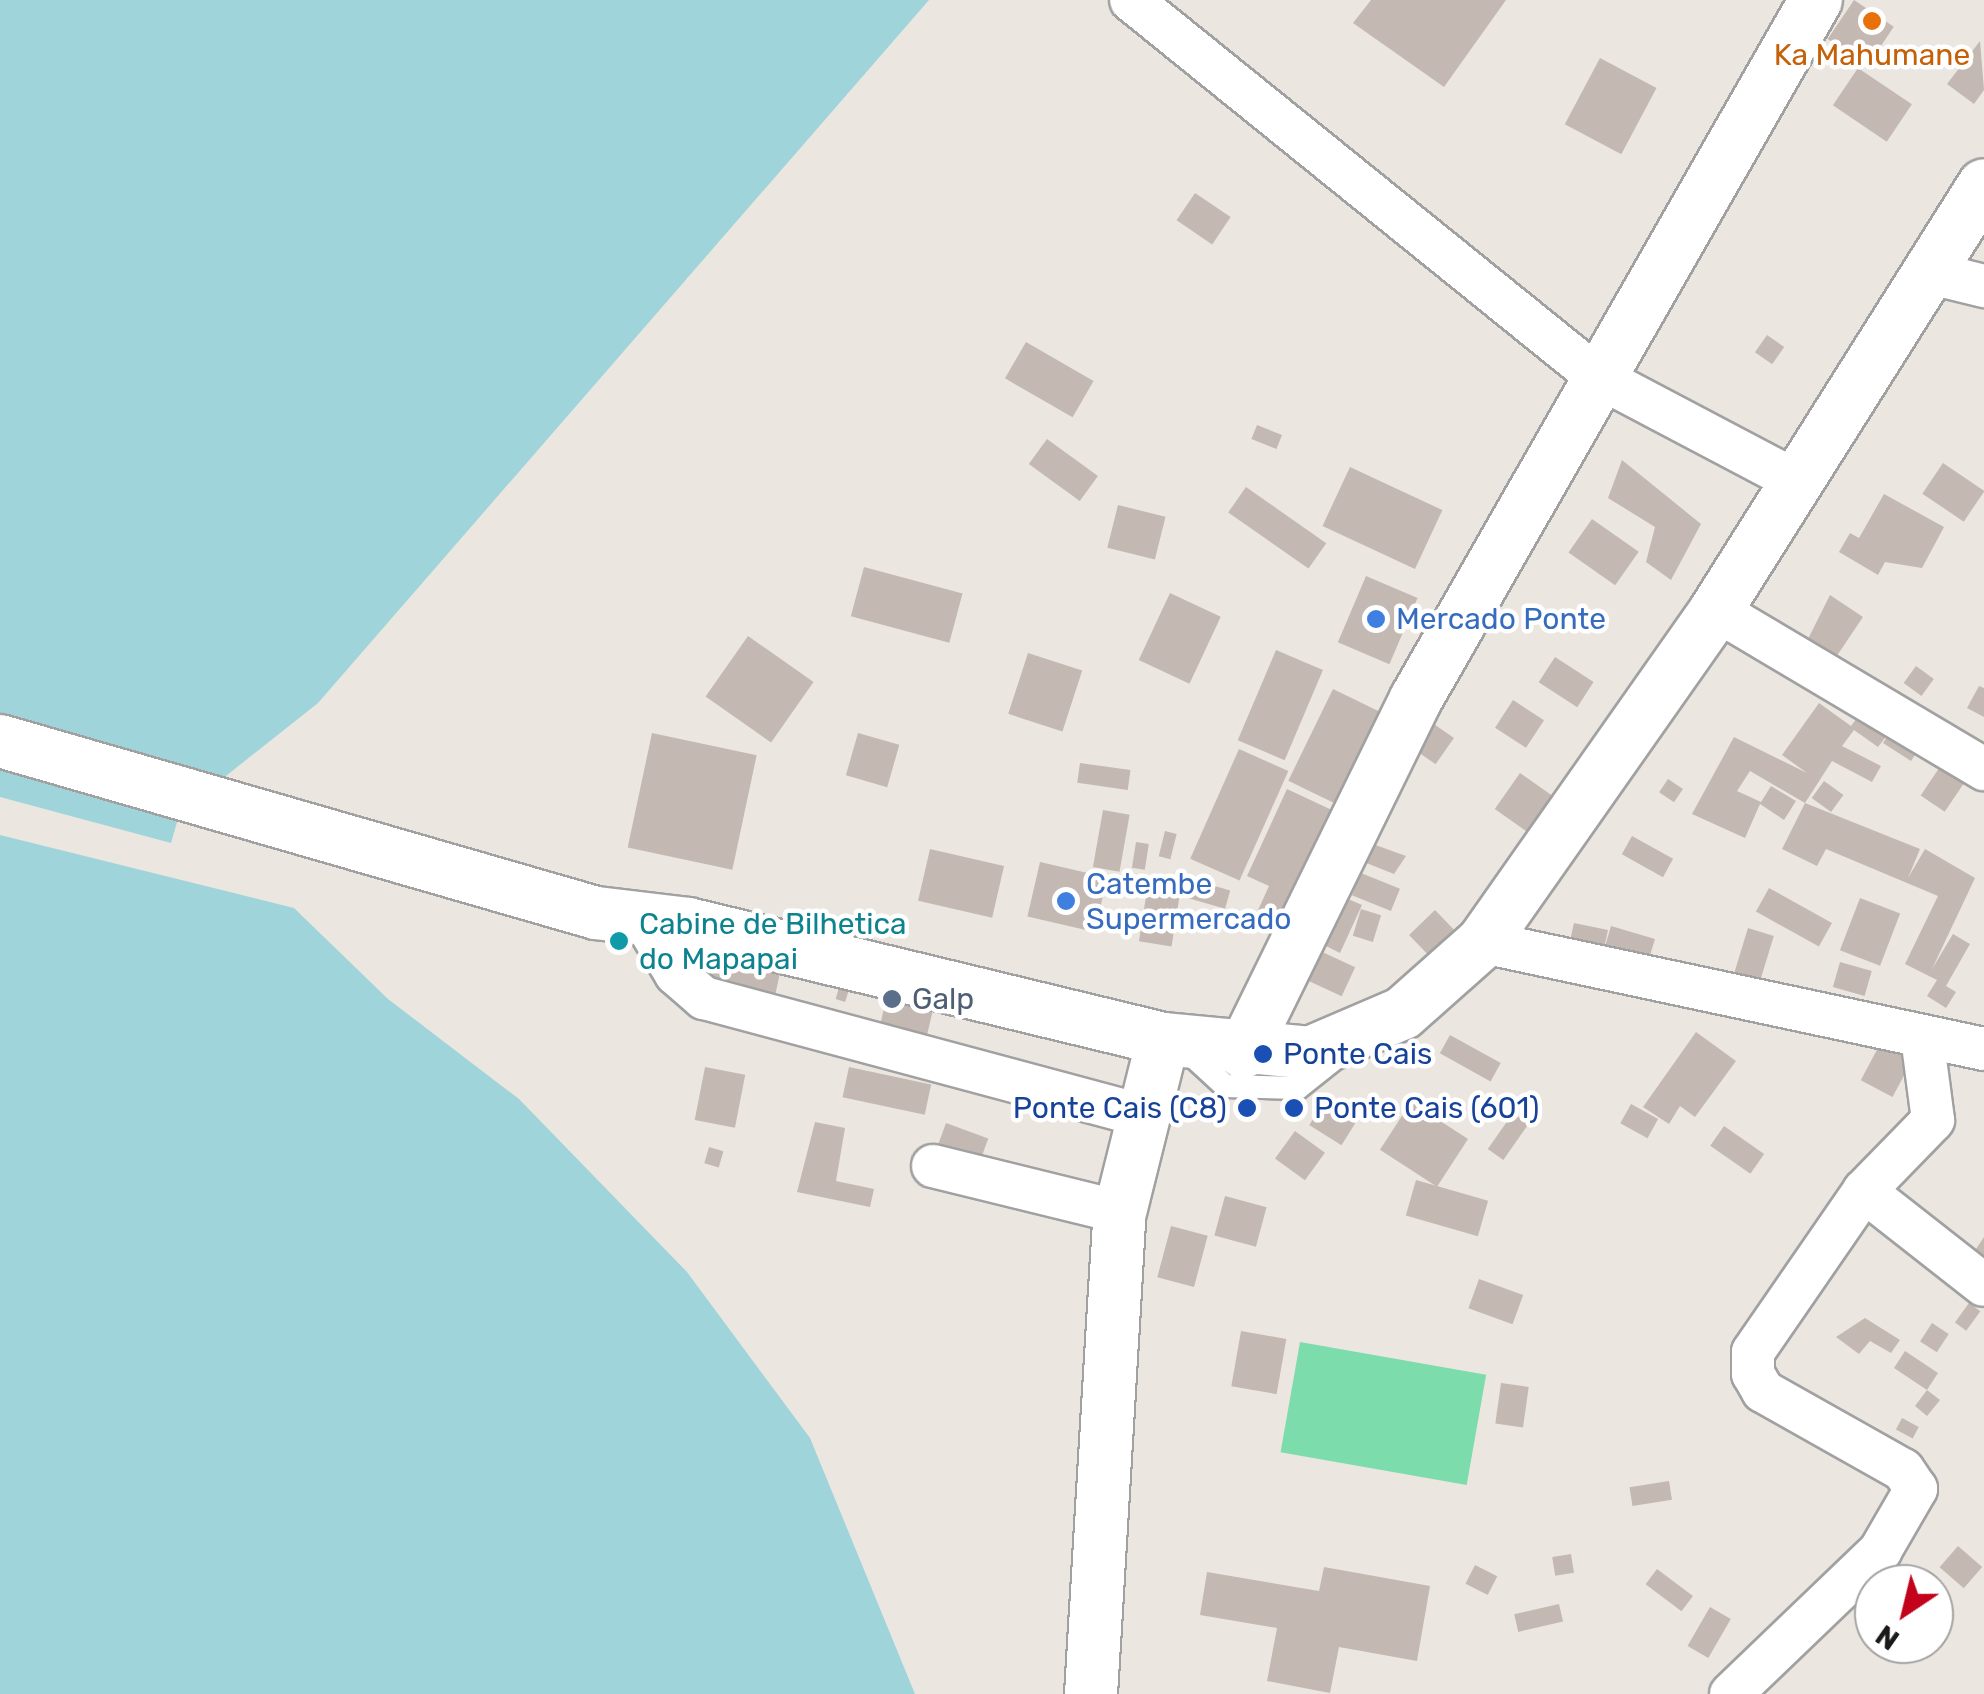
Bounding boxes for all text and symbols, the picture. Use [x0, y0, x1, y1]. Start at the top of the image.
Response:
marker: Ka Mahumane [1861, 10, 1883, 32]
place label: Ka Mahumane [1774, 37, 1970, 73]
place label: Mercado Ponte [1396, 601, 1606, 637]
marker: Mercado Ponte [1365, 608, 1387, 630]
place label: Catembe Supermercado [1086, 866, 1292, 936]
marker: Catembe Supermercado [1055, 890, 1077, 912]
place label: Cabine de Bilhetica do Mapapai [639, 906, 907, 976]
marker: Cabine de Bilhetica do Mapapai [608, 930, 630, 952]
place label: Galp [912, 981, 974, 1017]
marker: Galp [881, 988, 903, 1010]
place label: Ponte Cais [1283, 1036, 1432, 1072]
marker: Ponte Cais [1252, 1043, 1274, 1065]
place label: Ponte Cais (C8) [1013, 1090, 1227, 1126]
place label: Ponte Cais (601) [1314, 1090, 1540, 1126]
marker: Ponte Cais (C8) [1236, 1097, 1258, 1119]
marker: Ponte Cais (601) [1283, 1097, 1305, 1119]
north arrow [1854, 1564, 1954, 1664]
text: N [1870, 1618, 1905, 1657]

